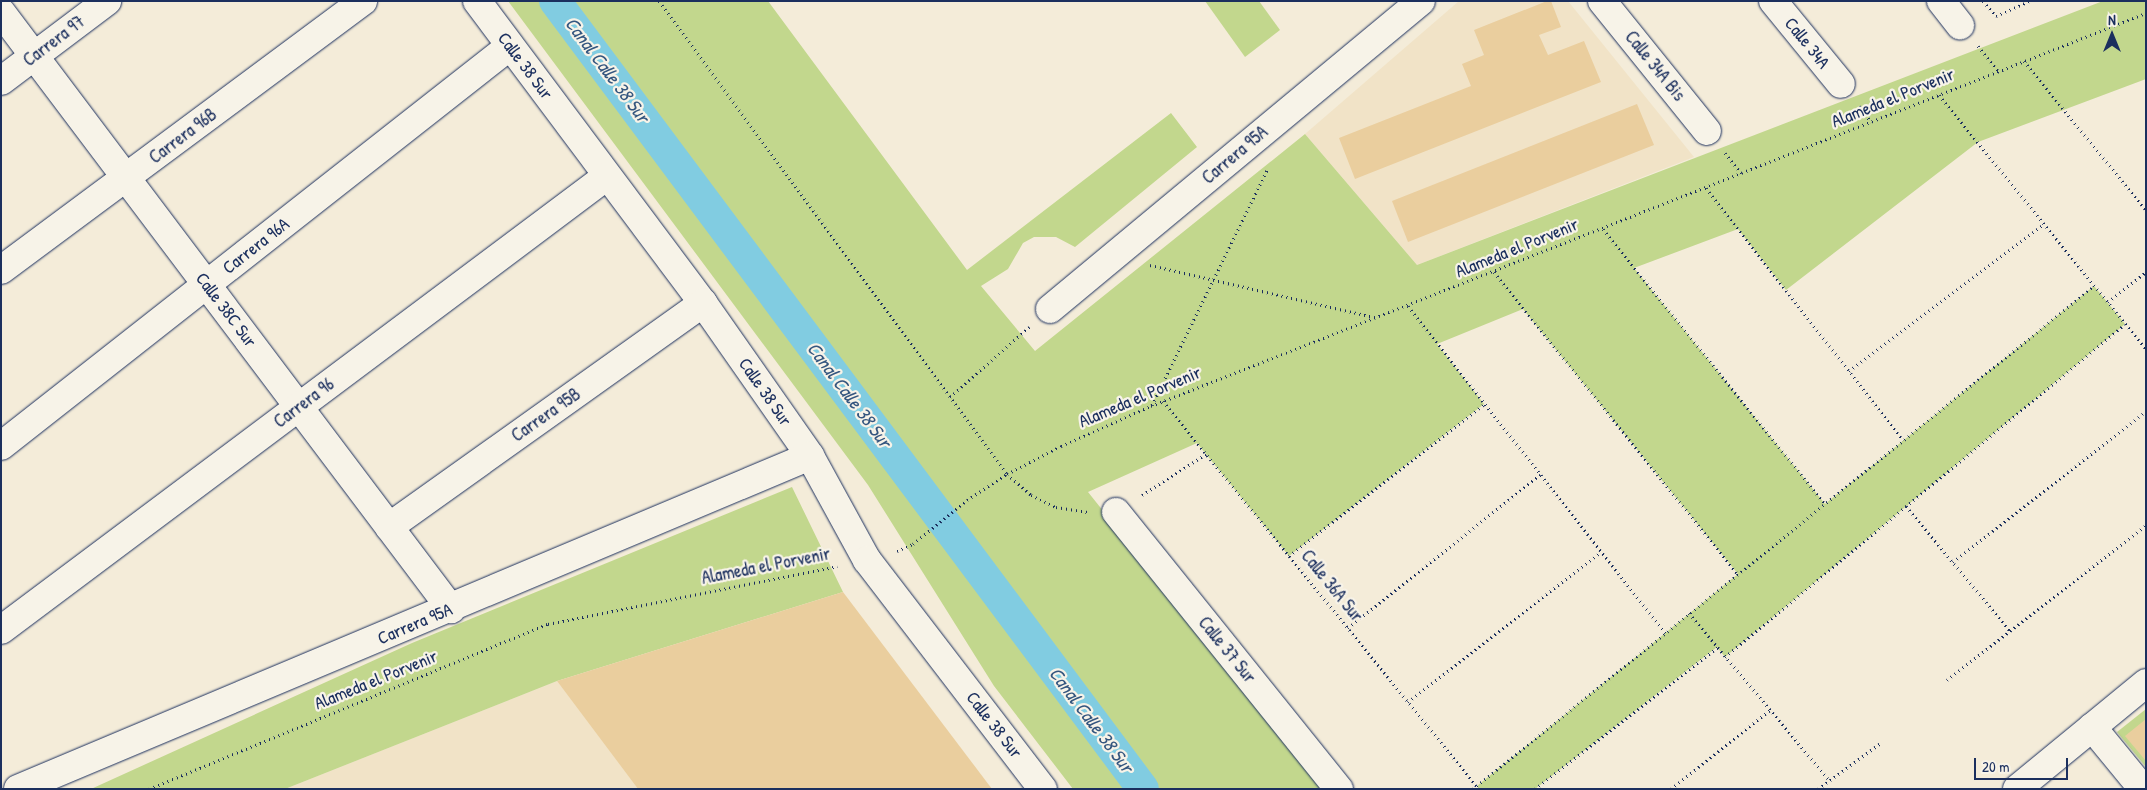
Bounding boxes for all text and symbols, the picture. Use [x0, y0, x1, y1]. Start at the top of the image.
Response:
north arrow [2087, 10, 2137, 60]
text: N [2108, 10, 2116, 29]
street label: Carrera 97 [19, 11, 89, 71]
water label: Canal Calle 38 Sur [560, 13, 654, 127]
street label: Calle 34A [1780, 13, 1834, 73]
street label: Calle 34A Bis [1620, 27, 1690, 105]
street label: Calle 38 Sur [493, 28, 557, 104]
street label: Alameda el Porvenir [1828, 64, 1958, 132]
street label: Carrera 96B [145, 104, 221, 168]
street label: Carrera 95A [1198, 121, 1272, 189]
street label: Carrera 96A [218, 213, 294, 279]
street label: Alameda el Porvenir [1452, 214, 1582, 282]
street label: Calle 38C Sur [191, 268, 261, 352]
water label: Canal Calle 38 Sur [802, 338, 896, 452]
street label: Calle 38 Sur [734, 354, 796, 430]
street label: Alameda el Porvenir [1076, 362, 1204, 432]
street label: Carrera 96 [270, 373, 338, 433]
street label: Carrera 95B [507, 383, 585, 447]
street label: Alameda el Porvenir [700, 543, 832, 589]
street label: Calle 36A Sur [1296, 546, 1368, 626]
street label: Carrera 95A [374, 599, 456, 649]
street label: Calle 37 Sur [1194, 612, 1260, 688]
street label: Alameda el Porvenir [311, 646, 441, 714]
water label: Canal Calle 38 Sur [1044, 663, 1138, 777]
street label: Calle 38 Sur [961, 687, 1027, 763]
scale bar [1977, 748, 2071, 780]
text: 20 m [1982, 756, 2009, 777]

